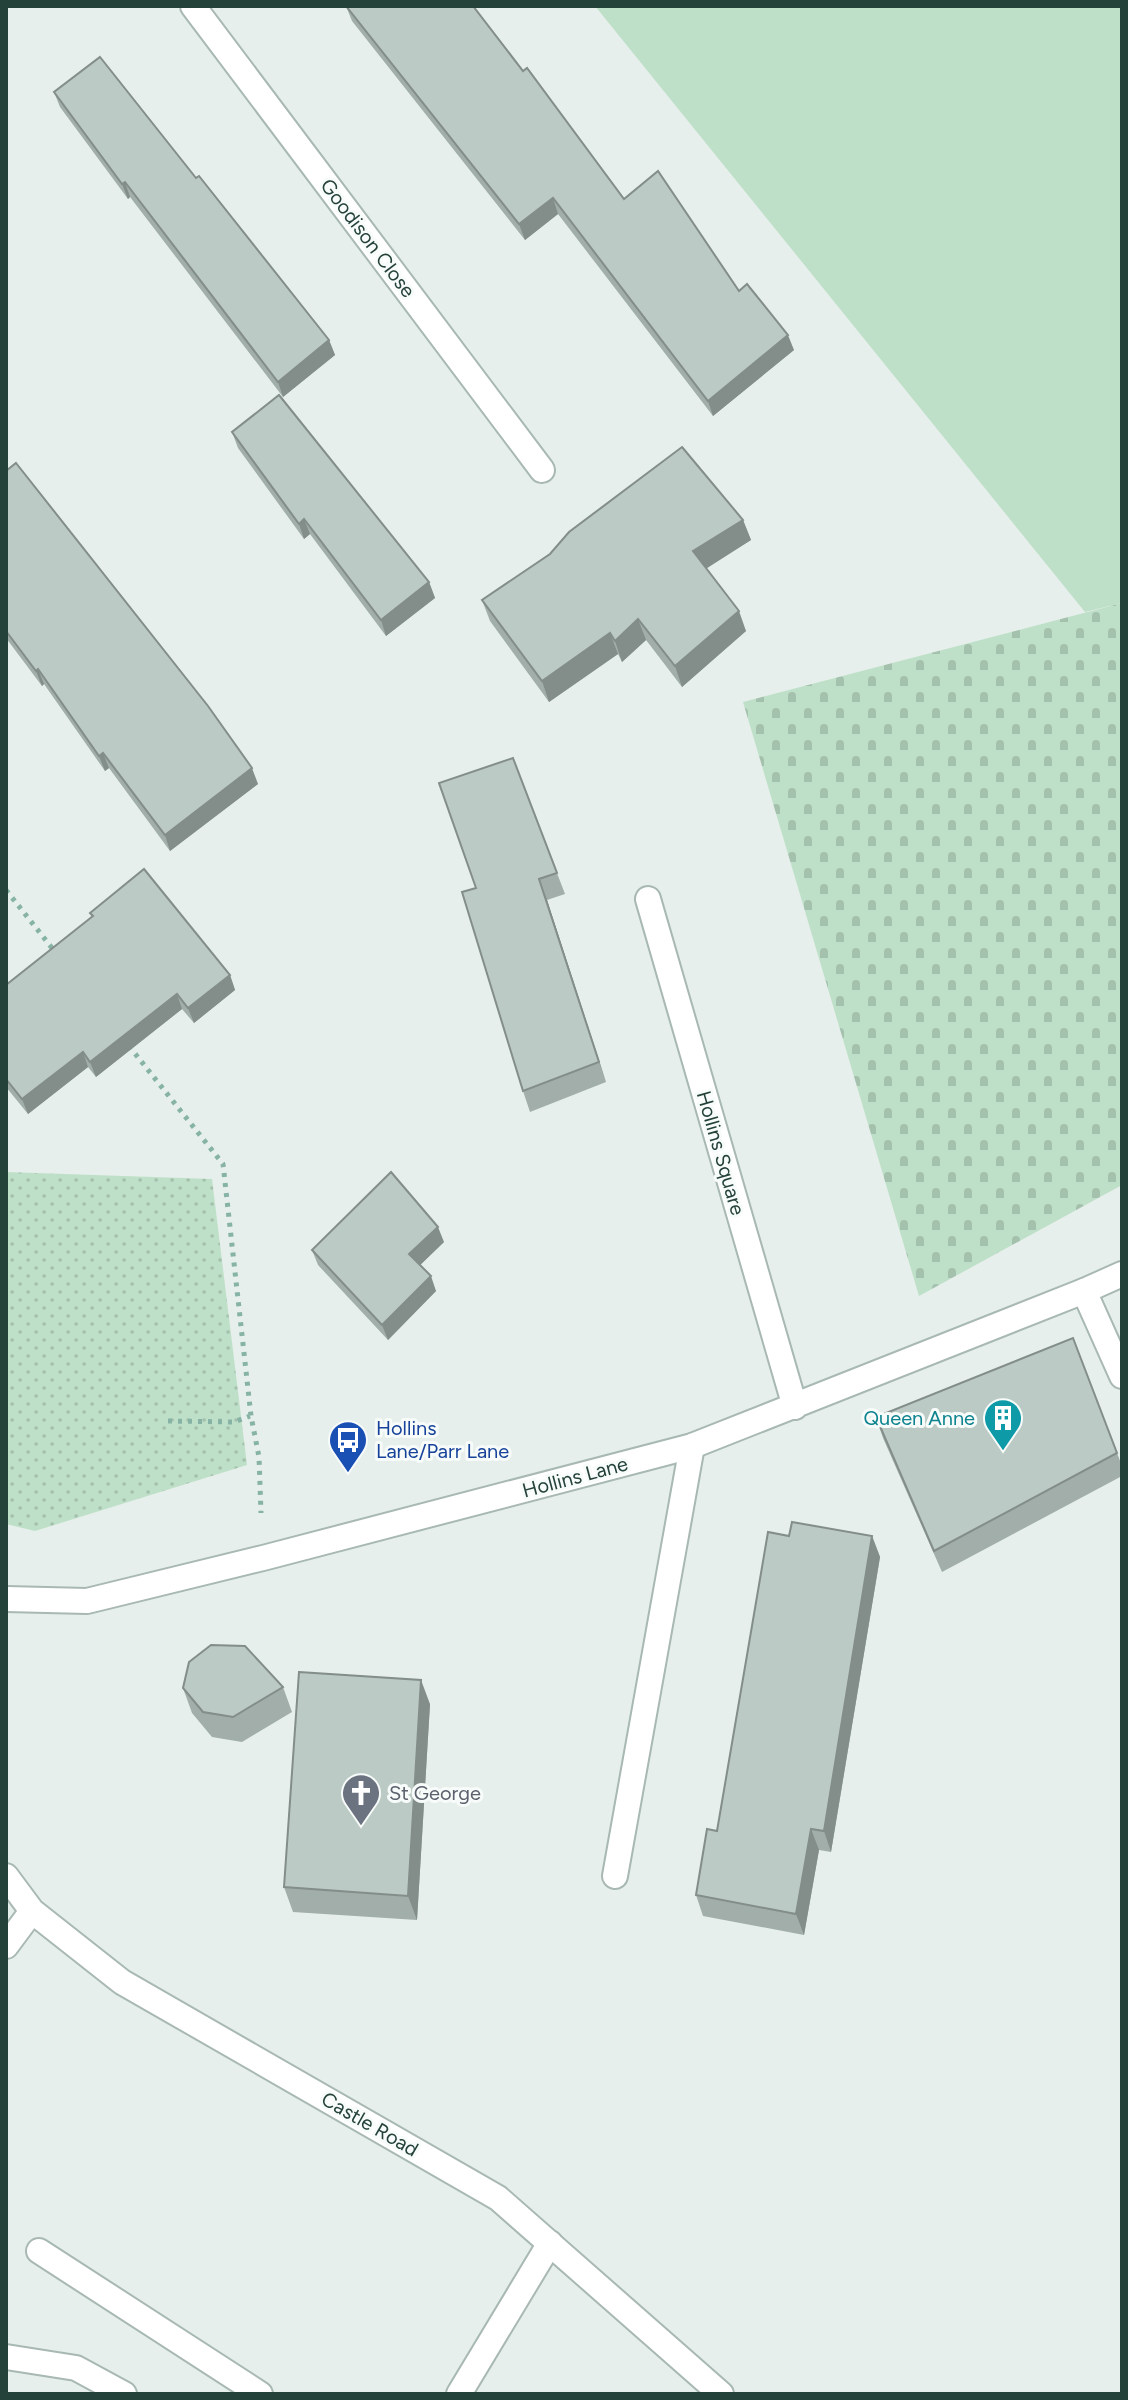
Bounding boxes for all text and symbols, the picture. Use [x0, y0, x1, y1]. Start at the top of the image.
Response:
street label: Goodison Close [316, 174, 420, 302]
street label: Hollins Square [692, 1088, 750, 1218]
building icon: Queen Anne [982, 1397, 1024, 1452]
place label: Queen Anne [864, 1406, 975, 1430]
place label: Hollins Lane/Parr Lane [376, 1416, 509, 1463]
bus stop icon: Hollins Lane/Parr Lane [327, 1419, 369, 1474]
street label: Hollins Lane [520, 1451, 630, 1503]
church icon: St George [340, 1772, 382, 1827]
place label: St George [389, 1781, 481, 1805]
street label: Castle Road [317, 2087, 423, 2161]

